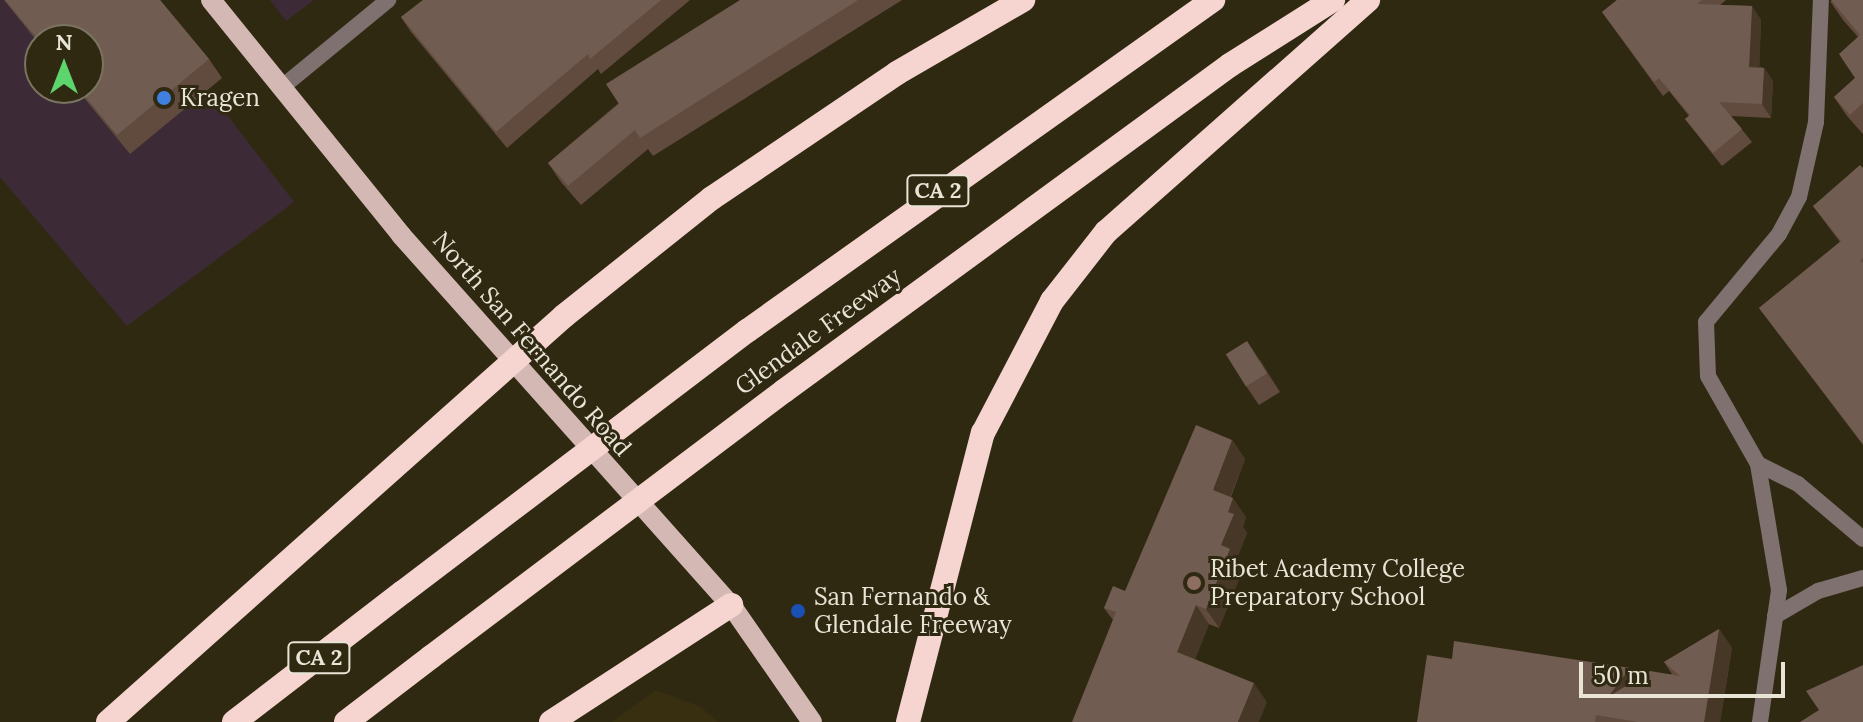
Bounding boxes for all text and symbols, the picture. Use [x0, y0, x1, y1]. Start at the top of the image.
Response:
north arrow [24, 24, 104, 104]
text: N [55, 28, 73, 56]
place label: Kragen [180, 84, 260, 112]
marker: Kragen [155, 89, 173, 107]
road number: CA 2 [906, 173, 970, 209]
street label: North San Fernando Road [427, 226, 637, 462]
street label: Glendale Freeway [730, 261, 906, 401]
place label: Ribet Academy College Preparatory School [1210, 555, 1465, 611]
marker: Ribet Academy College Preparatory School [1185, 574, 1203, 592]
place label: San Fernando & Glendale Freeway [814, 583, 1012, 639]
marker: San Fernando & Glendale Freeway [789, 602, 807, 620]
road number: CA 2 [287, 640, 351, 676]
scale bar [1583, 646, 1789, 696]
text: 50 m [1593, 660, 1649, 691]

